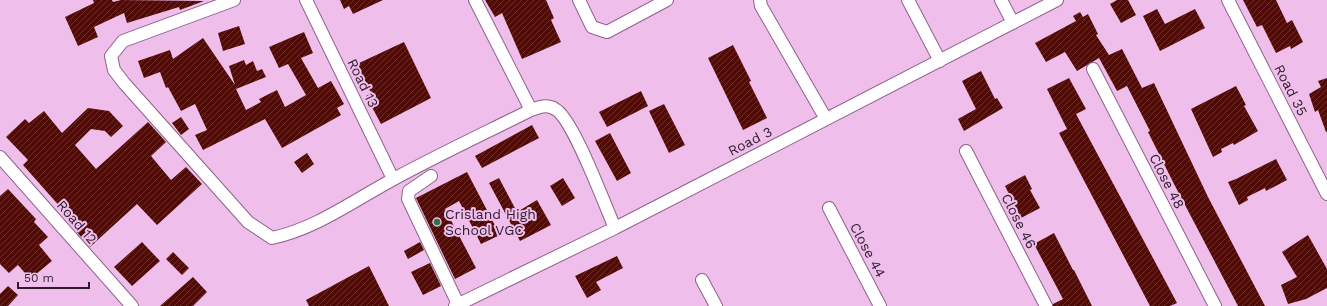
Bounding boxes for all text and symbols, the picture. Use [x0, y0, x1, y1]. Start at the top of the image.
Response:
street label: Road 13 [344, 56, 382, 110]
street label: Road 35 [1271, 62, 1311, 118]
street label: Road 3 [725, 123, 775, 159]
street label: Close 48 [1146, 151, 1188, 211]
street label: Close 46 [998, 191, 1040, 251]
street label: Road 12 [54, 197, 100, 247]
place label: Crisland High School VGC [445, 206, 536, 238]
marker: Crisland High School VGC [432, 217, 442, 227]
street label: Close 44 [847, 220, 889, 280]
scale bar [18, 264, 89, 290]
text: 50 m [24, 271, 54, 285]

